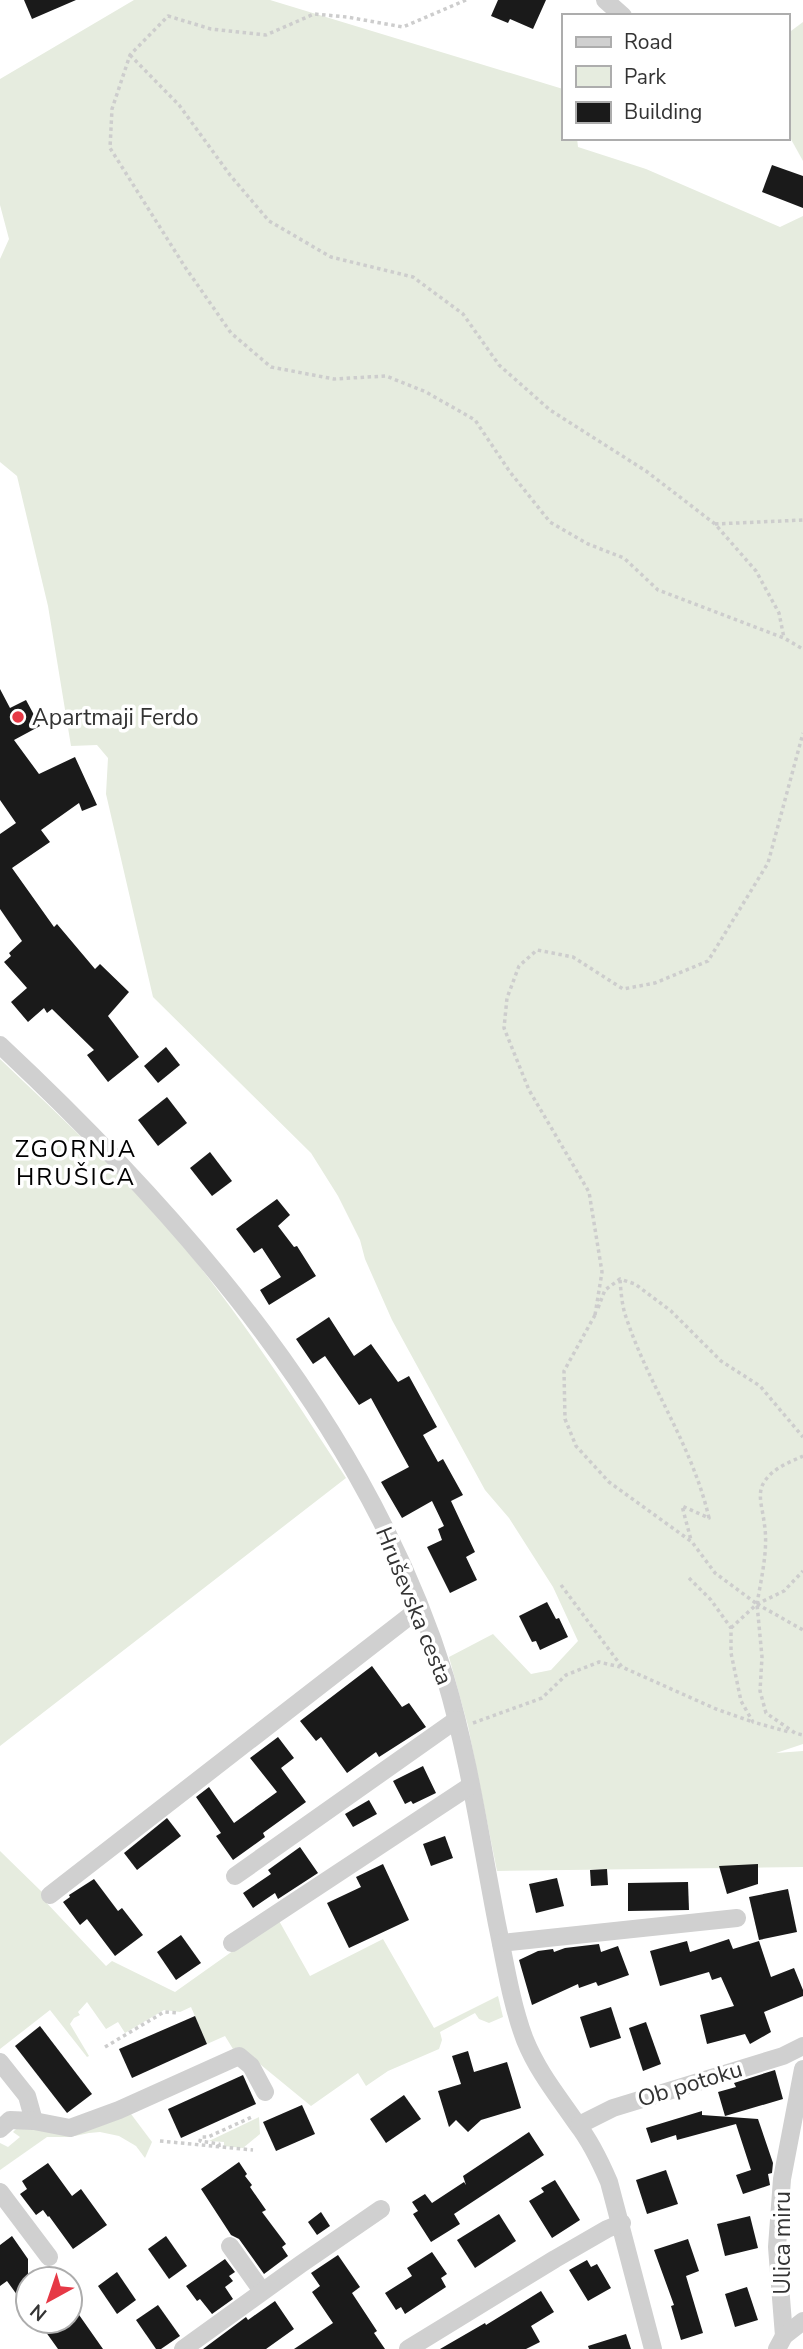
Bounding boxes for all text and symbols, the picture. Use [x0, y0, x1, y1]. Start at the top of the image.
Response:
legend [562, 14, 789, 140]
text: Road [624, 28, 673, 56]
text: Park [624, 63, 666, 91]
text: Building [624, 98, 702, 126]
place label: Apartmaji Ferdo [32, 702, 199, 733]
marker: Apartmaji Ferdo [10, 709, 26, 725]
district label: ZGORNJA HRUŠICA [15, 1133, 137, 1193]
street label: Hruševska cesta [368, 1522, 460, 1690]
street label: Ob potoku [634, 2053, 746, 2115]
street label: Ulica miru [767, 2191, 798, 2295]
north arrow [14, 2265, 84, 2335]
text: N [25, 2298, 53, 2327]

